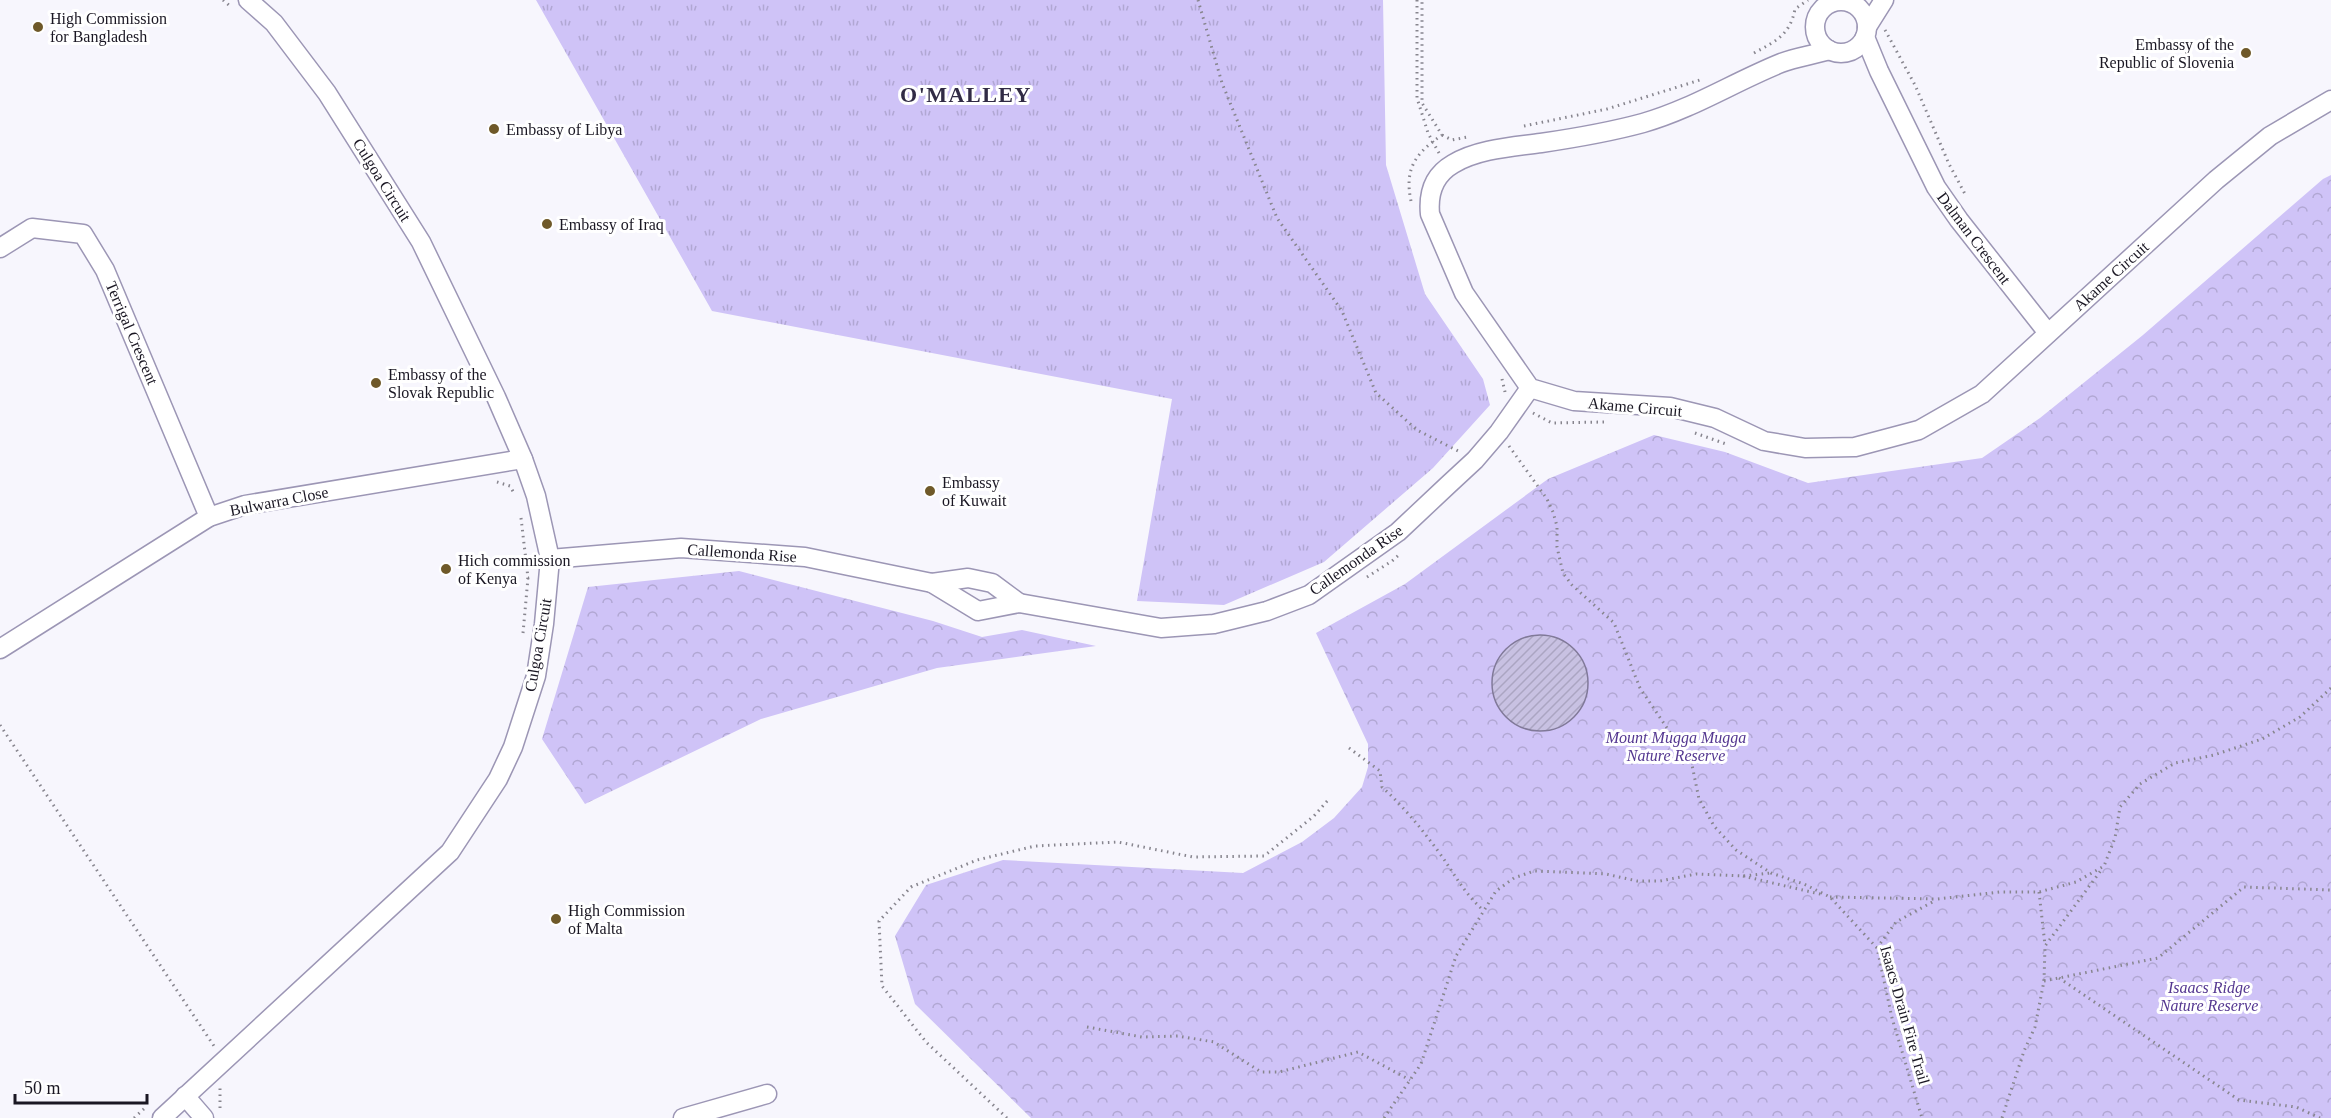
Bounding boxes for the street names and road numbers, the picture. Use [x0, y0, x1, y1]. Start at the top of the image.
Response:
street label: Culgoa Circuit [349, 135, 415, 226]
street label: Dalman Crescent [1934, 189, 2014, 288]
street label: Akame Circuit [2070, 238, 2152, 314]
street label: Terrigal Crescent [102, 279, 162, 388]
street label: Akame Circuit [1587, 394, 1683, 420]
street label: Bulwarra Close [228, 483, 330, 519]
street label: Callemonda Rise [1306, 522, 1406, 598]
street label: Callemonda Rise [687, 541, 797, 565]
street label: Culgoa Circuit [521, 596, 556, 693]
street label: Isaacs Drain Fire Trail [1877, 944, 1933, 1087]

